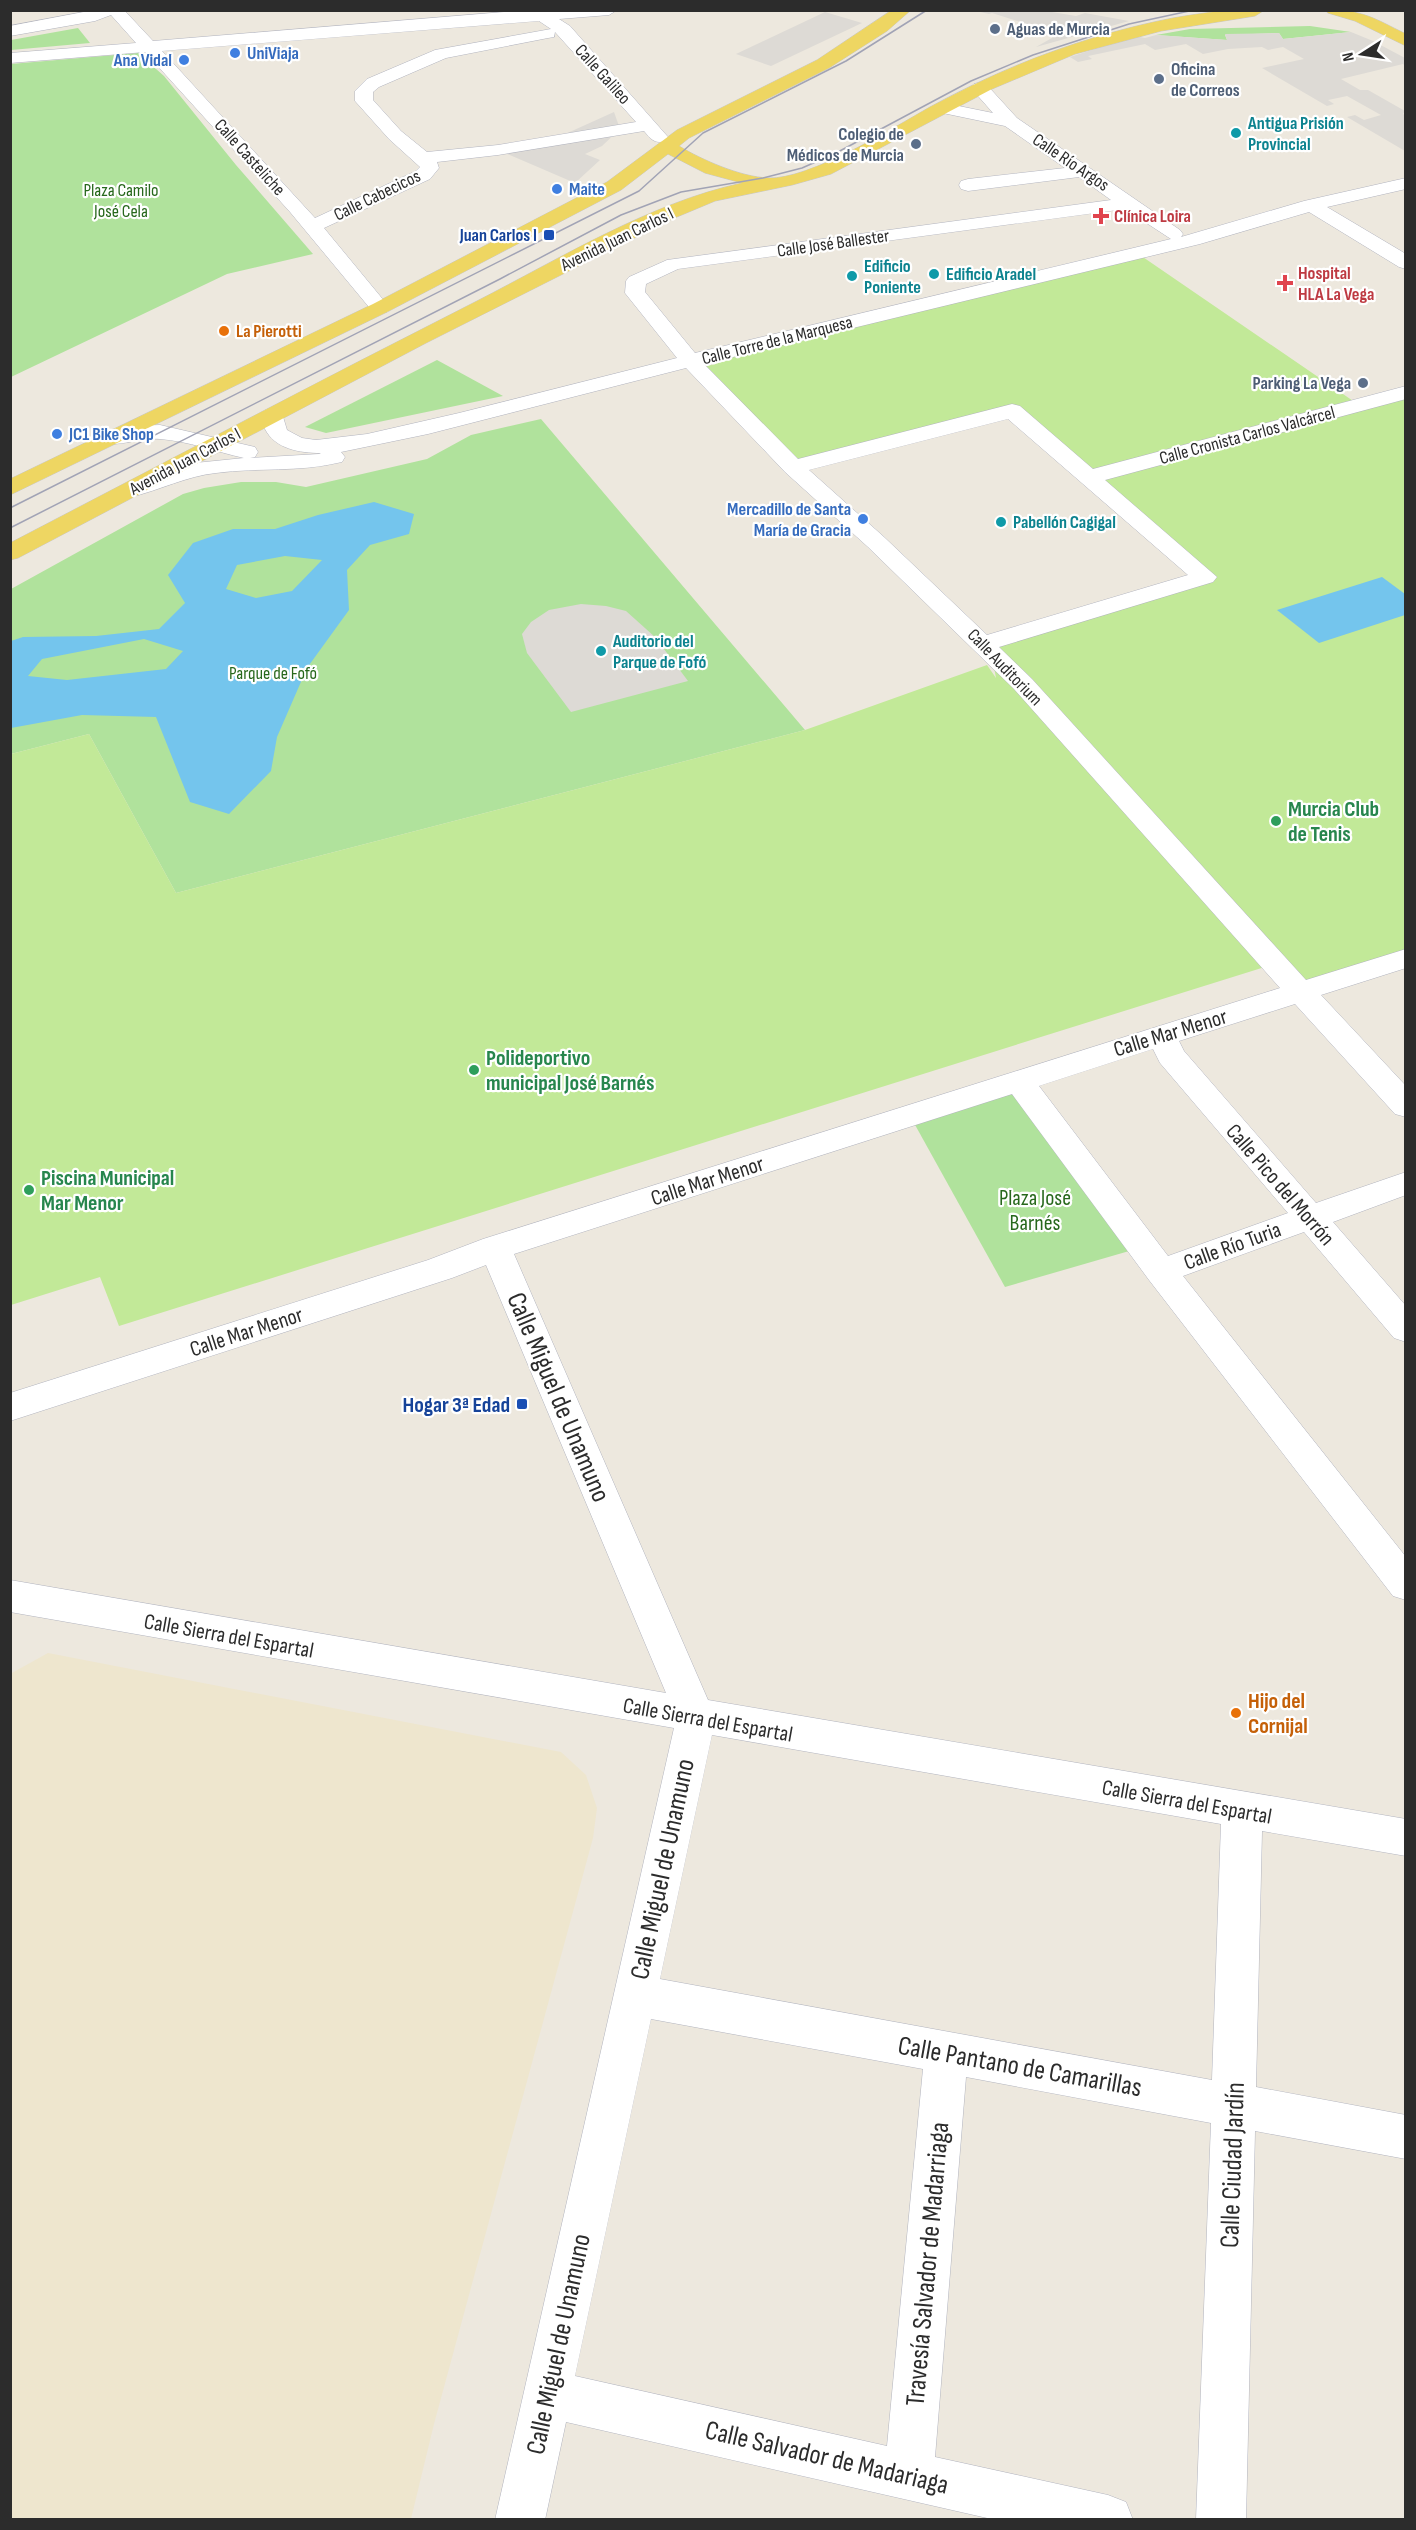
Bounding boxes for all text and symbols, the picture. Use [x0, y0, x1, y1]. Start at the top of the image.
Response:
place label: Aguas de Murcia [1006, 19, 1110, 40]
marker: Aguas de Murcia [988, 22, 1002, 36]
north arrow [1332, 24, 1392, 84]
street label: Calle Galileo [570, 40, 635, 109]
place label: UniViaja [247, 43, 299, 64]
marker: UniViaja [228, 46, 242, 60]
place label: Ana Vidal [113, 50, 172, 71]
text: N [1339, 51, 1359, 63]
marker: Ana Vidal [177, 53, 191, 67]
place label: Oficina de Correos [1171, 59, 1240, 101]
marker: Oficina de Correos [1152, 72, 1166, 86]
place label: Antigua Prisión Provincial [1247, 113, 1344, 155]
street label: Calle Casteliche [210, 115, 289, 200]
place label: Colegio de Médicos de Murcia [787, 124, 904, 166]
marker: Antigua Prisión Provincial [1229, 126, 1243, 140]
street label: Calle Río Argos [1028, 129, 1113, 196]
marker: Colegio de Médicos de Murcia [909, 137, 923, 151]
street label: Calle Cabecicos [330, 165, 424, 225]
place label: Maite [569, 179, 605, 200]
park label: Plaza Camilo José Cela [83, 180, 159, 222]
marker: Maite [550, 182, 564, 196]
street label: Avenida Juan Carlos I [556, 203, 677, 276]
place label: Clínica Loira [1114, 206, 1191, 227]
marker: Clínica Loira [1092, 207, 1110, 225]
place label: Juan Carlos I [459, 225, 537, 246]
street label: Calle José Ballester [776, 225, 890, 262]
marker: Juan Carlos I [542, 228, 556, 242]
place label: Edificio Poniente [864, 256, 921, 298]
place label: Hospital HLA La Vega [1298, 263, 1374, 305]
place label: Edificio Aradel [946, 264, 1036, 285]
marker: Edificio Aradel [927, 267, 941, 281]
marker: Edificio Poniente [845, 269, 859, 283]
marker: Hospital HLA La Vega [1276, 274, 1294, 292]
street label: Calle Torre de la Marquesa [700, 312, 855, 369]
place label: La Pierotti [236, 321, 302, 342]
marker: La Pierotti [217, 324, 231, 338]
place label: Parking La Vega [1253, 373, 1351, 394]
marker: Parking La Vega [1356, 376, 1370, 390]
street label: Calle Cronista Carlos Valcárcel [1157, 402, 1337, 469]
street label: Avenida Juan Carlos I [125, 423, 244, 500]
place label: JC1 Bike Shop [68, 424, 154, 445]
marker: JC1 Bike Shop [50, 427, 64, 441]
place label: Mercadillo de Santa María de Gracia [727, 499, 851, 541]
marker: Mercadillo de Santa María de Gracia [856, 512, 870, 526]
place label: Pabellón Cagigal [1013, 512, 1116, 533]
marker: Pabellón Cagigal [994, 515, 1008, 529]
street label: Calle Auditorium [963, 625, 1046, 710]
place label: Auditorio del Parque de Fofó [612, 631, 706, 673]
marker: Auditorio del Parque de Fofó [594, 644, 608, 658]
park label: Parque de Fofó [229, 663, 317, 684]
place label: Murcia Club de Tenis [1288, 796, 1379, 848]
marker: Murcia Club de Tenis [1269, 814, 1283, 828]
street label: Calle Mar Menor [1110, 1003, 1231, 1064]
place label: Polideportivo municipal José Barnés [486, 1045, 654, 1097]
marker: Polideportivo municipal José Barnés [467, 1063, 481, 1077]
street label: Calle Pico del Morrón [1220, 1119, 1340, 1251]
street label: Calle Mar Menor [647, 1150, 767, 1212]
place label: Piscina Municipal Mar Menor [41, 1165, 174, 1217]
marker: Piscina Municipal Mar Menor [22, 1183, 36, 1197]
park label: Plaza José Barnés [999, 1185, 1071, 1237]
street label: Calle Río Turia [1180, 1216, 1285, 1276]
street label: Calle Miguel de Unamuno [499, 1288, 617, 1507]
street label: Calle Mar Menor [186, 1301, 306, 1363]
place label: Hogar 3ª Edad [403, 1392, 510, 1419]
marker: Hogar 3ª Edad [515, 1397, 529, 1411]
street label: Calle Sierra del Espartal [142, 1608, 316, 1665]
place label: Hijo del Cornijal [1248, 1688, 1308, 1740]
street label: Calle Sierra del Espartal [621, 1692, 795, 1749]
marker: Hijo del Cornijal [1229, 1706, 1243, 1720]
street label: Calle Miguel de Unamuno [624, 1756, 702, 1982]
street label: Calle Sierra del Espartal [1100, 1774, 1274, 1831]
street label: Calle Pantano de Camarillas [895, 2030, 1144, 2104]
street label: Calle Ciudad Jardín [1214, 2082, 1252, 2249]
street label: Travesía Salvador de Madarriaga [900, 2121, 956, 2408]
street label: Calle Miguel de Unamuno [520, 2231, 598, 2457]
street label: Calle Salvador de Madariaga [702, 2414, 952, 2502]

